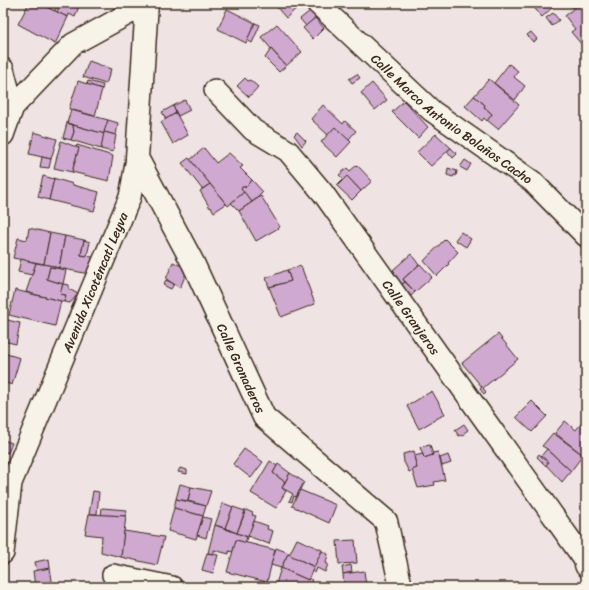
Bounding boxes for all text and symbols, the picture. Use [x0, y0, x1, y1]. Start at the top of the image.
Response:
street label: Calle Marco Antonio Bolaños Cacho [365, 48, 538, 191]
street label: Avenida Xicoténcatl Leyva [55, 208, 135, 357]
street label: Calle Granjeros [376, 275, 447, 361]
street label: Calle Granaderos [210, 319, 272, 418]

